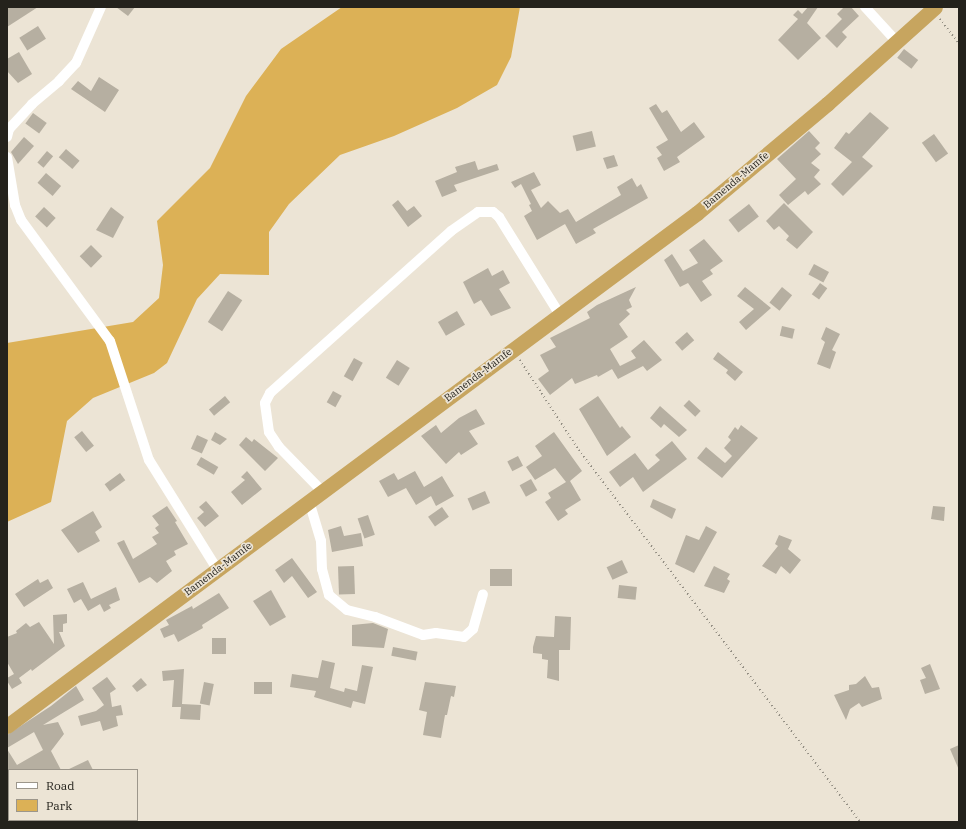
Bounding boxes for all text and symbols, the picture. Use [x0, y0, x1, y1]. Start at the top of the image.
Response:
street label: Bamenda-Mamfe [701, 149, 771, 211]
street label: Bamenda-Mamfe [442, 346, 514, 404]
street label: Bamenda-Mamfe [182, 540, 254, 598]
legend [8, 769, 138, 821]
text: Road [46, 778, 75, 793]
text: Park [46, 798, 72, 813]

